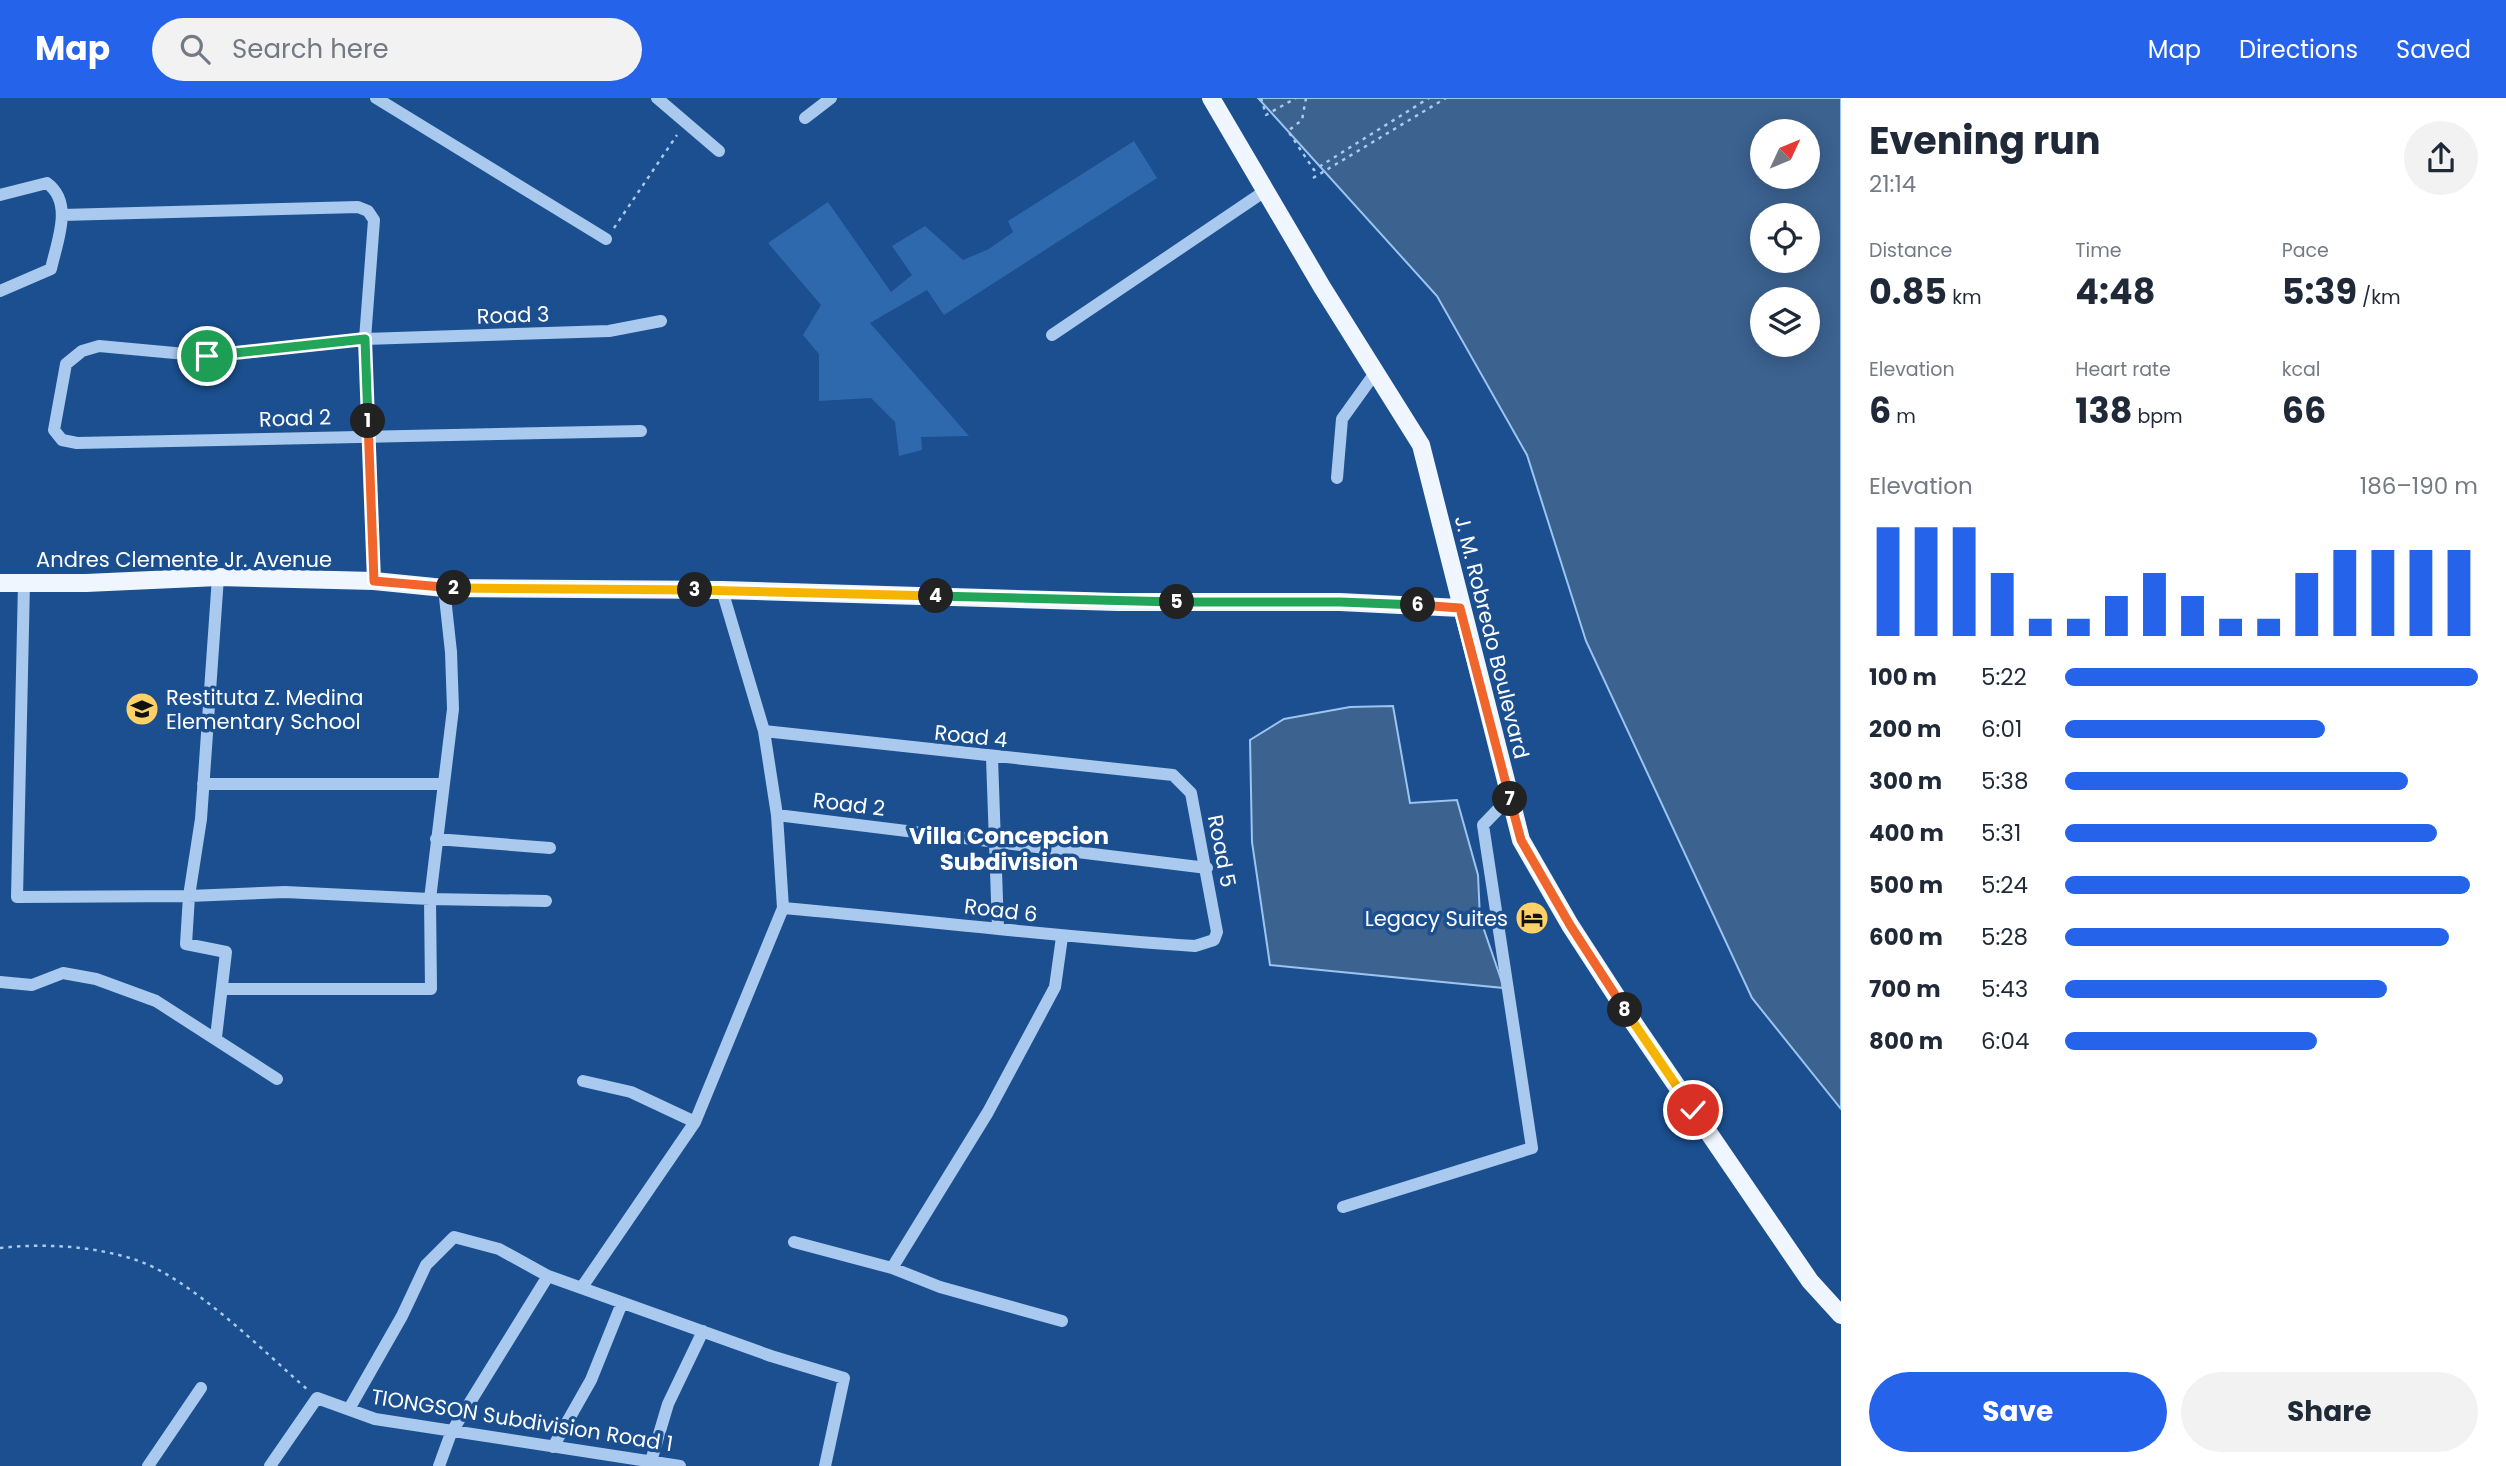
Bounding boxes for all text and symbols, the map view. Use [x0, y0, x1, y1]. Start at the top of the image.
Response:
search box [152, 18, 642, 81]
text: Map [35, 25, 110, 72]
icon: search [176, 30, 214, 68]
text: Search here [232, 31, 389, 67]
text: Map [2148, 33, 2201, 66]
text: Directions [2239, 33, 2358, 66]
text: Saved [2396, 33, 2471, 66]
text: Evening run [1869, 114, 2101, 167]
north arrow [1750, 119, 1820, 189]
map controls [1750, 119, 1820, 357]
button: share [2404, 121, 2478, 195]
text: 21:14 [1869, 168, 1916, 200]
button: locate [1750, 203, 1820, 273]
text: Distance [1869, 237, 1952, 264]
text: Time [2075, 237, 2122, 264]
text: Pace [2282, 237, 2329, 264]
text: 0.85 [1869, 267, 1947, 316]
text: 4:48 [2075, 267, 2155, 316]
text: 5:39 [2282, 267, 2357, 316]
text: km [1947, 284, 1982, 311]
text: /km [2357, 284, 2401, 311]
button: layers [1750, 287, 1820, 357]
street label: Road 3 [476, 299, 550, 331]
pin [177, 326, 237, 386]
icon: arrive [188, 337, 226, 375]
text: Elevation [1869, 356, 1955, 383]
text: Heart rate [2075, 356, 2171, 383]
text: kcal [2282, 356, 2321, 383]
text: 6 [1869, 386, 1891, 435]
text: 138 [2075, 386, 2132, 435]
text: 66 [2282, 386, 2326, 435]
street label: Road 2 [258, 402, 332, 434]
text: m [1891, 403, 1916, 430]
text: bpm [2132, 403, 2183, 430]
pin: 1 [350, 404, 386, 438]
text: 1 [364, 407, 371, 434]
text: Elevation [1869, 470, 1973, 502]
text: 186–190 m [2360, 470, 2478, 502]
street label: J. M. Robredo Boulevard [1448, 512, 1536, 762]
street label: Andres Clemente Jr. Avenue [36, 545, 332, 574]
pin: 2 [436, 570, 472, 606]
pin: 3 [678, 573, 712, 608]
text: 2 [448, 574, 459, 601]
text: 3 [689, 576, 700, 603]
pin: 4 [918, 578, 954, 614]
text: 4 [929, 582, 942, 609]
pin: 5 [1160, 584, 1194, 620]
text: 5 [1170, 588, 1183, 615]
pin: 6 [1400, 588, 1436, 622]
text: 6 [1411, 591, 1424, 618]
text: 100 m [1869, 661, 1937, 693]
text: 5:22 [1981, 661, 2027, 693]
place label: Restituta Z. Medina Elementary School [166, 683, 364, 736]
school or university icon: Restituta Z. Medina Elementary School [123, 690, 161, 728]
text: 200 m [1869, 713, 1941, 745]
text: 6:01 [1981, 713, 2022, 745]
street label: Road 4 [933, 718, 1009, 754]
text: 300 m [1869, 765, 1942, 797]
text: 5:38 [1981, 765, 2028, 797]
pin: 7 [1492, 782, 1528, 816]
street label: Road 2 [811, 785, 887, 823]
text: 7 [1504, 785, 1515, 812]
street label: Road 5 [1201, 812, 1243, 890]
text: 400 m [1869, 817, 1944, 849]
text: 5:31 [1981, 817, 2021, 849]
district label: Villa Concepcion Subdivision [909, 820, 1109, 878]
text: 500 m [1869, 869, 1943, 901]
text: 5:24 [1981, 869, 2028, 901]
street label: Road 6 [963, 891, 1039, 929]
hotel icon: Legacy Suites [1513, 899, 1551, 937]
place label: Legacy Suites [1365, 904, 1508, 933]
text: 600 m [1869, 921, 1943, 953]
text: 5:28 [1981, 921, 2028, 953]
text: 700 m [1869, 973, 1941, 1005]
text: 5:43 [1981, 973, 2028, 1005]
pin: 8 [1608, 992, 1642, 1028]
text: 8 [1618, 996, 1631, 1023]
text: 800 m [1869, 1025, 1943, 1057]
text: 6:04 [1981, 1025, 2029, 1057]
pin [1663, 1080, 1723, 1140]
icon: check [1674, 1091, 1712, 1129]
button: Save [1869, 1372, 2167, 1452]
button: Share [2181, 1372, 2478, 1452]
street label: TIONGSON Subdivision Road 1 [369, 1382, 675, 1458]

